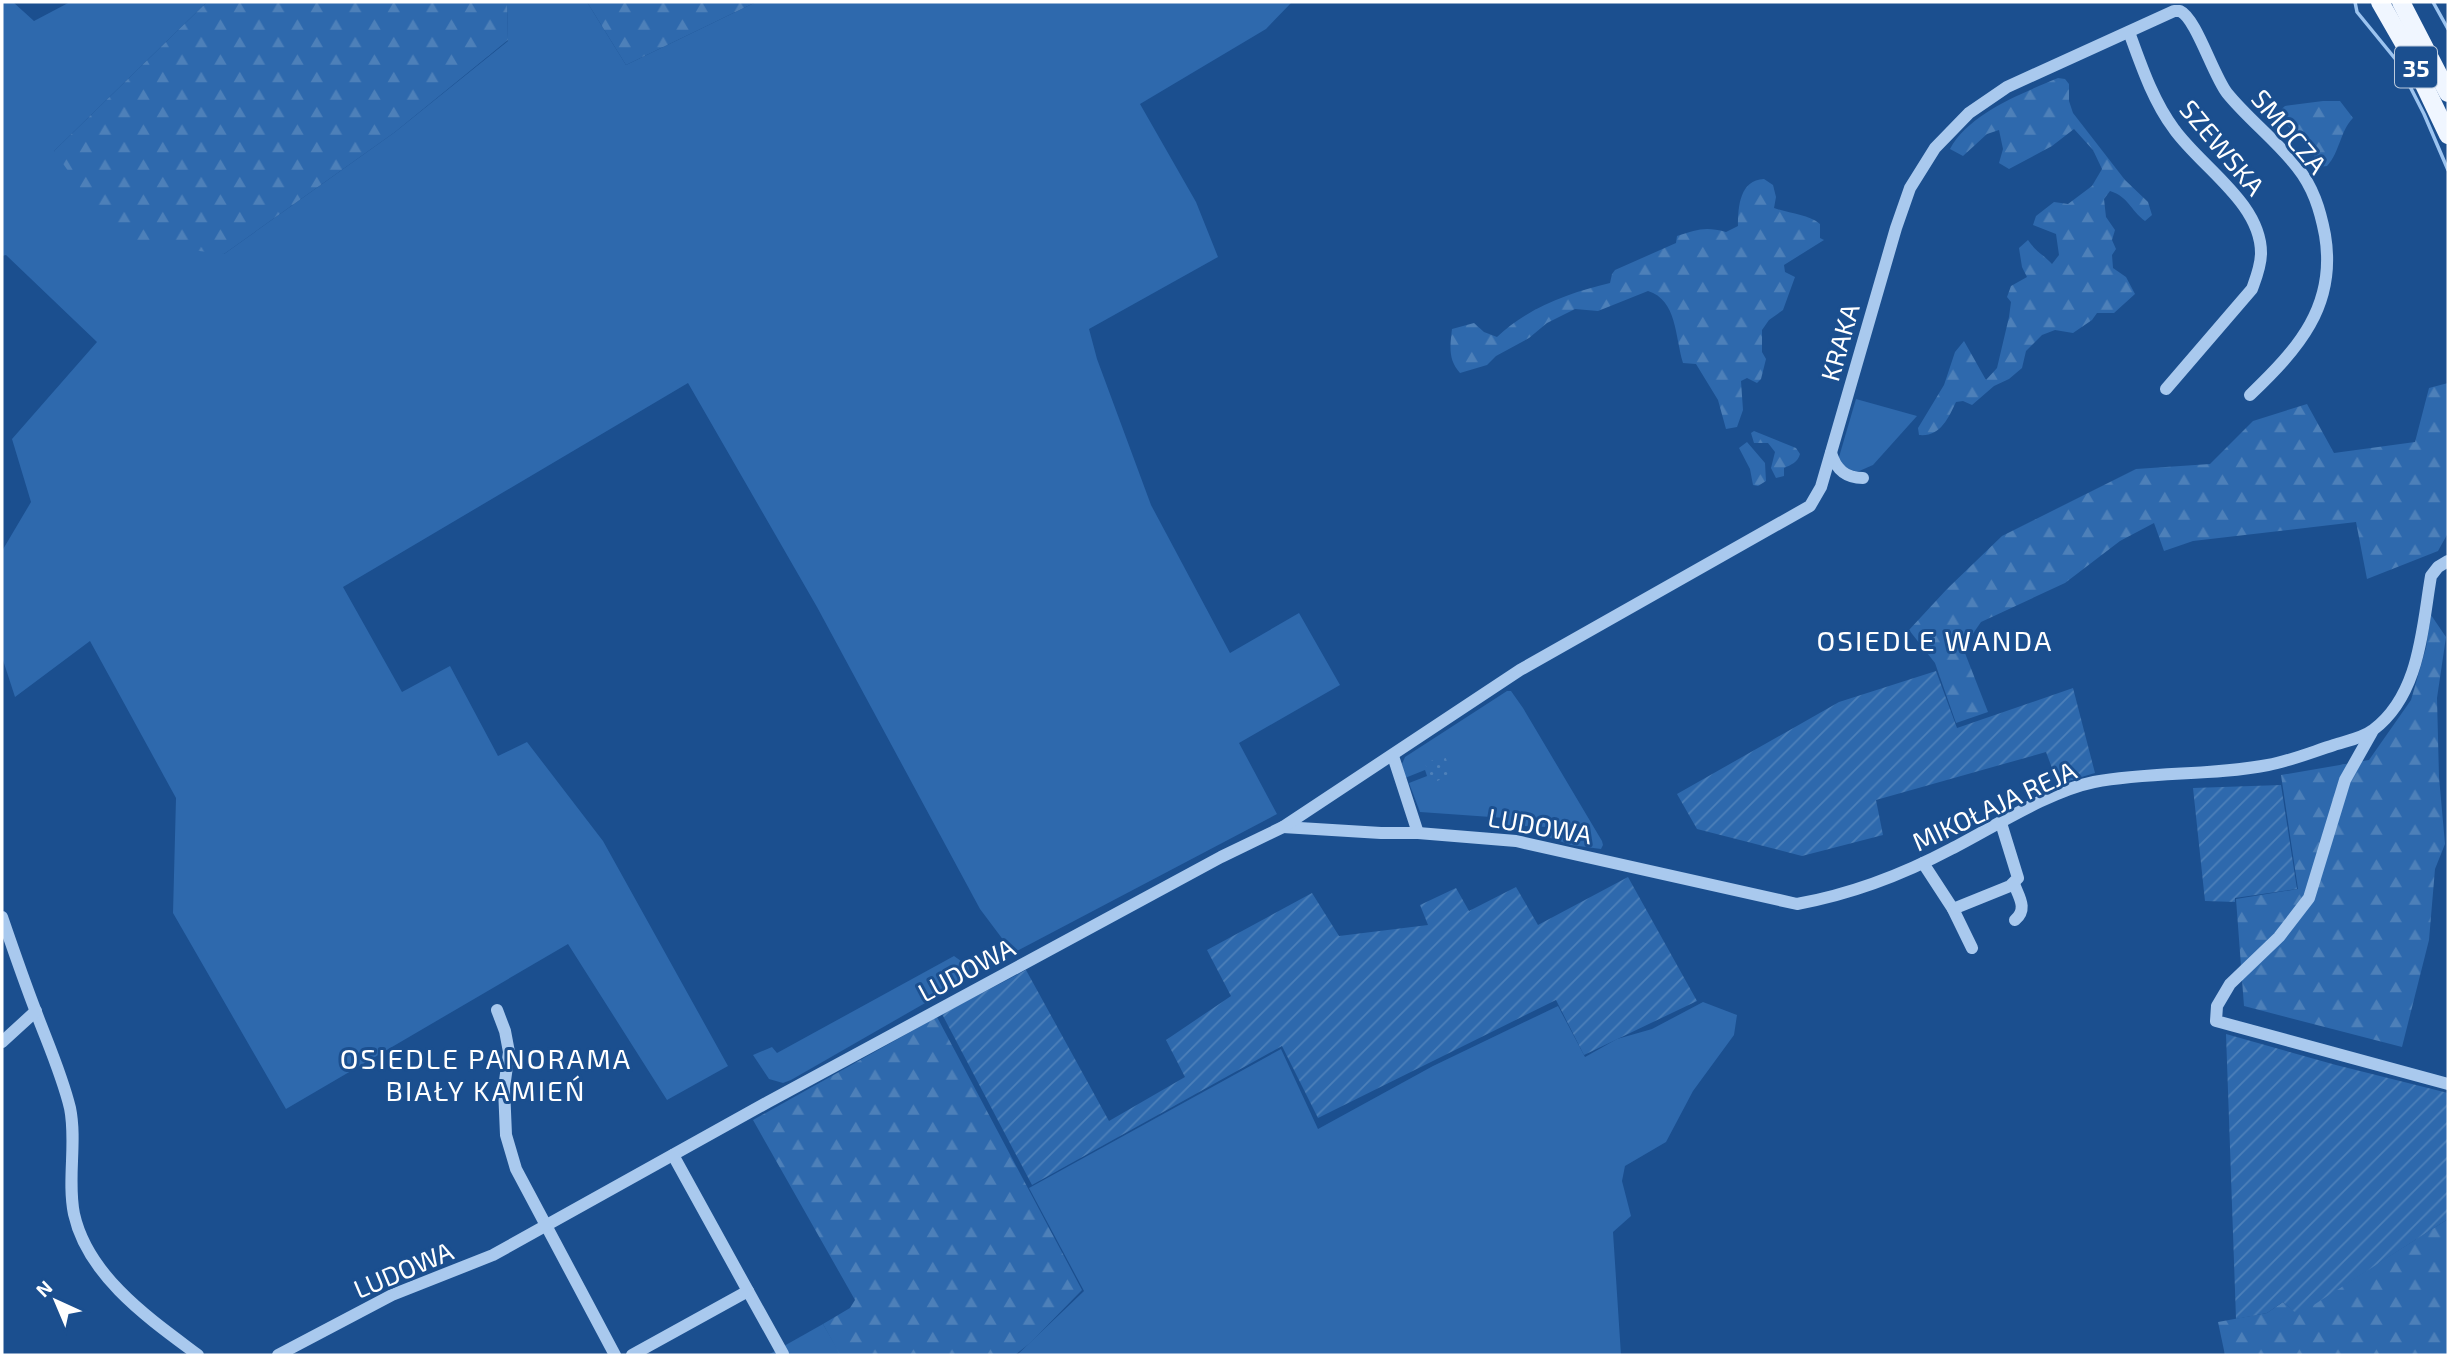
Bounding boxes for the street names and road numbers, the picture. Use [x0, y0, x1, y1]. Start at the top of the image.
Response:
road number: 35 [2395, 46, 2437, 88]
street label: SMOCZA [2246, 83, 2334, 179]
street label: SZEWSKA [2174, 93, 2272, 201]
street label: KRAKA [1813, 300, 1865, 384]
street label: MIKOŁAJA REJA [1907, 753, 2081, 857]
street label: LUDOWA [1486, 801, 1594, 849]
street label: LUDOWA [912, 931, 1020, 1007]
street label: LUDOWA [349, 1234, 457, 1304]

